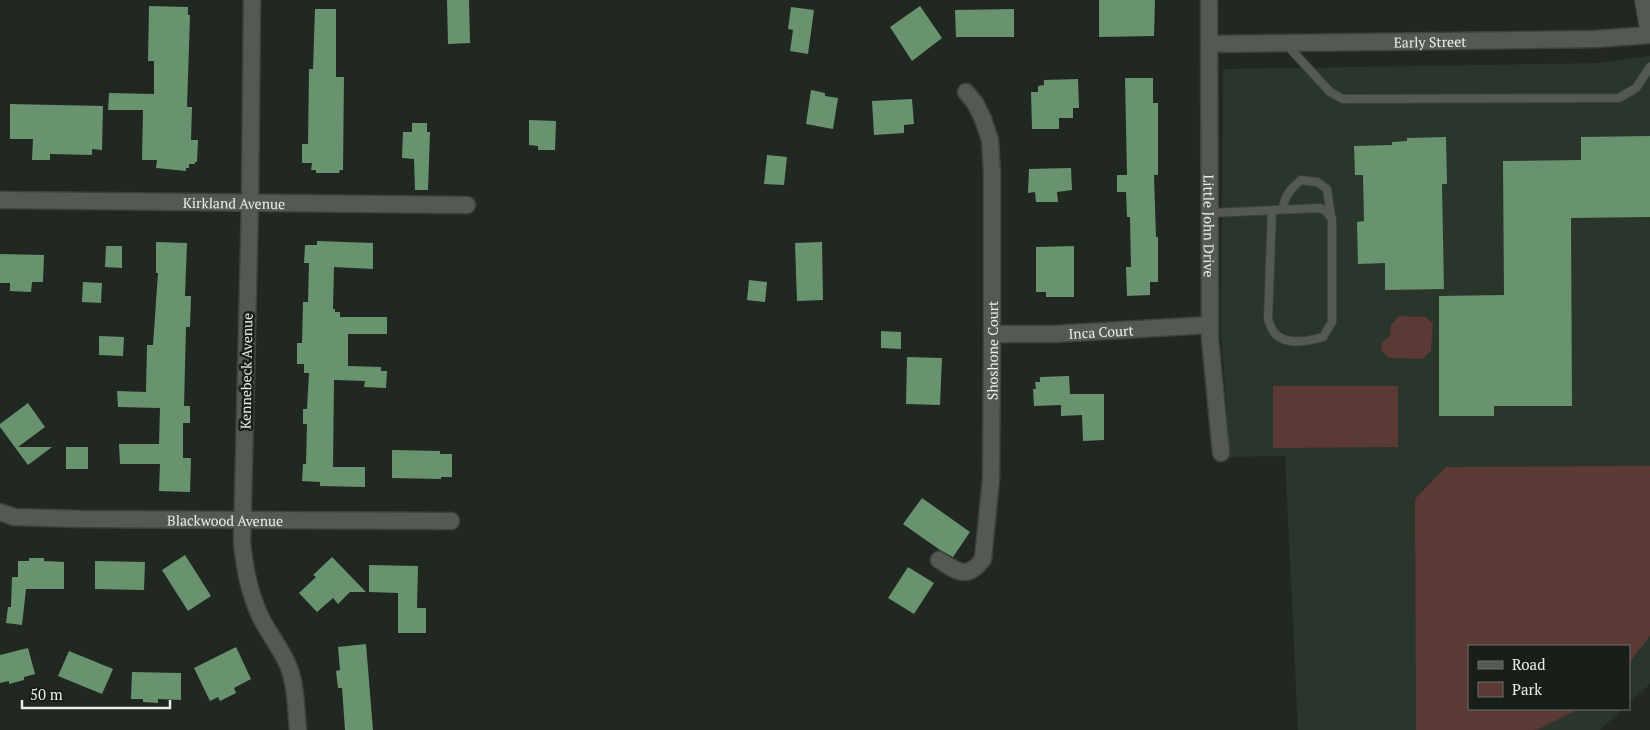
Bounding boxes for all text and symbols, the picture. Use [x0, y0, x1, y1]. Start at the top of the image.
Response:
street label: Early Street [1393, 31, 1467, 51]
street label: Little John Drive [1200, 175, 1219, 277]
street label: Kirkland Avenue [183, 192, 285, 213]
street label: Shoshone Court [982, 300, 1002, 400]
street label: Kennebeck Avenue [235, 313, 257, 429]
street label: Inca Court [1068, 320, 1135, 343]
street label: Blackwood Avenue [167, 510, 283, 530]
legend [1468, 645, 1630, 710]
text: Road [1512, 654, 1545, 674]
scale bar [22, 678, 170, 710]
text: Park [1512, 679, 1542, 699]
text: 50 m [30, 684, 63, 704]

